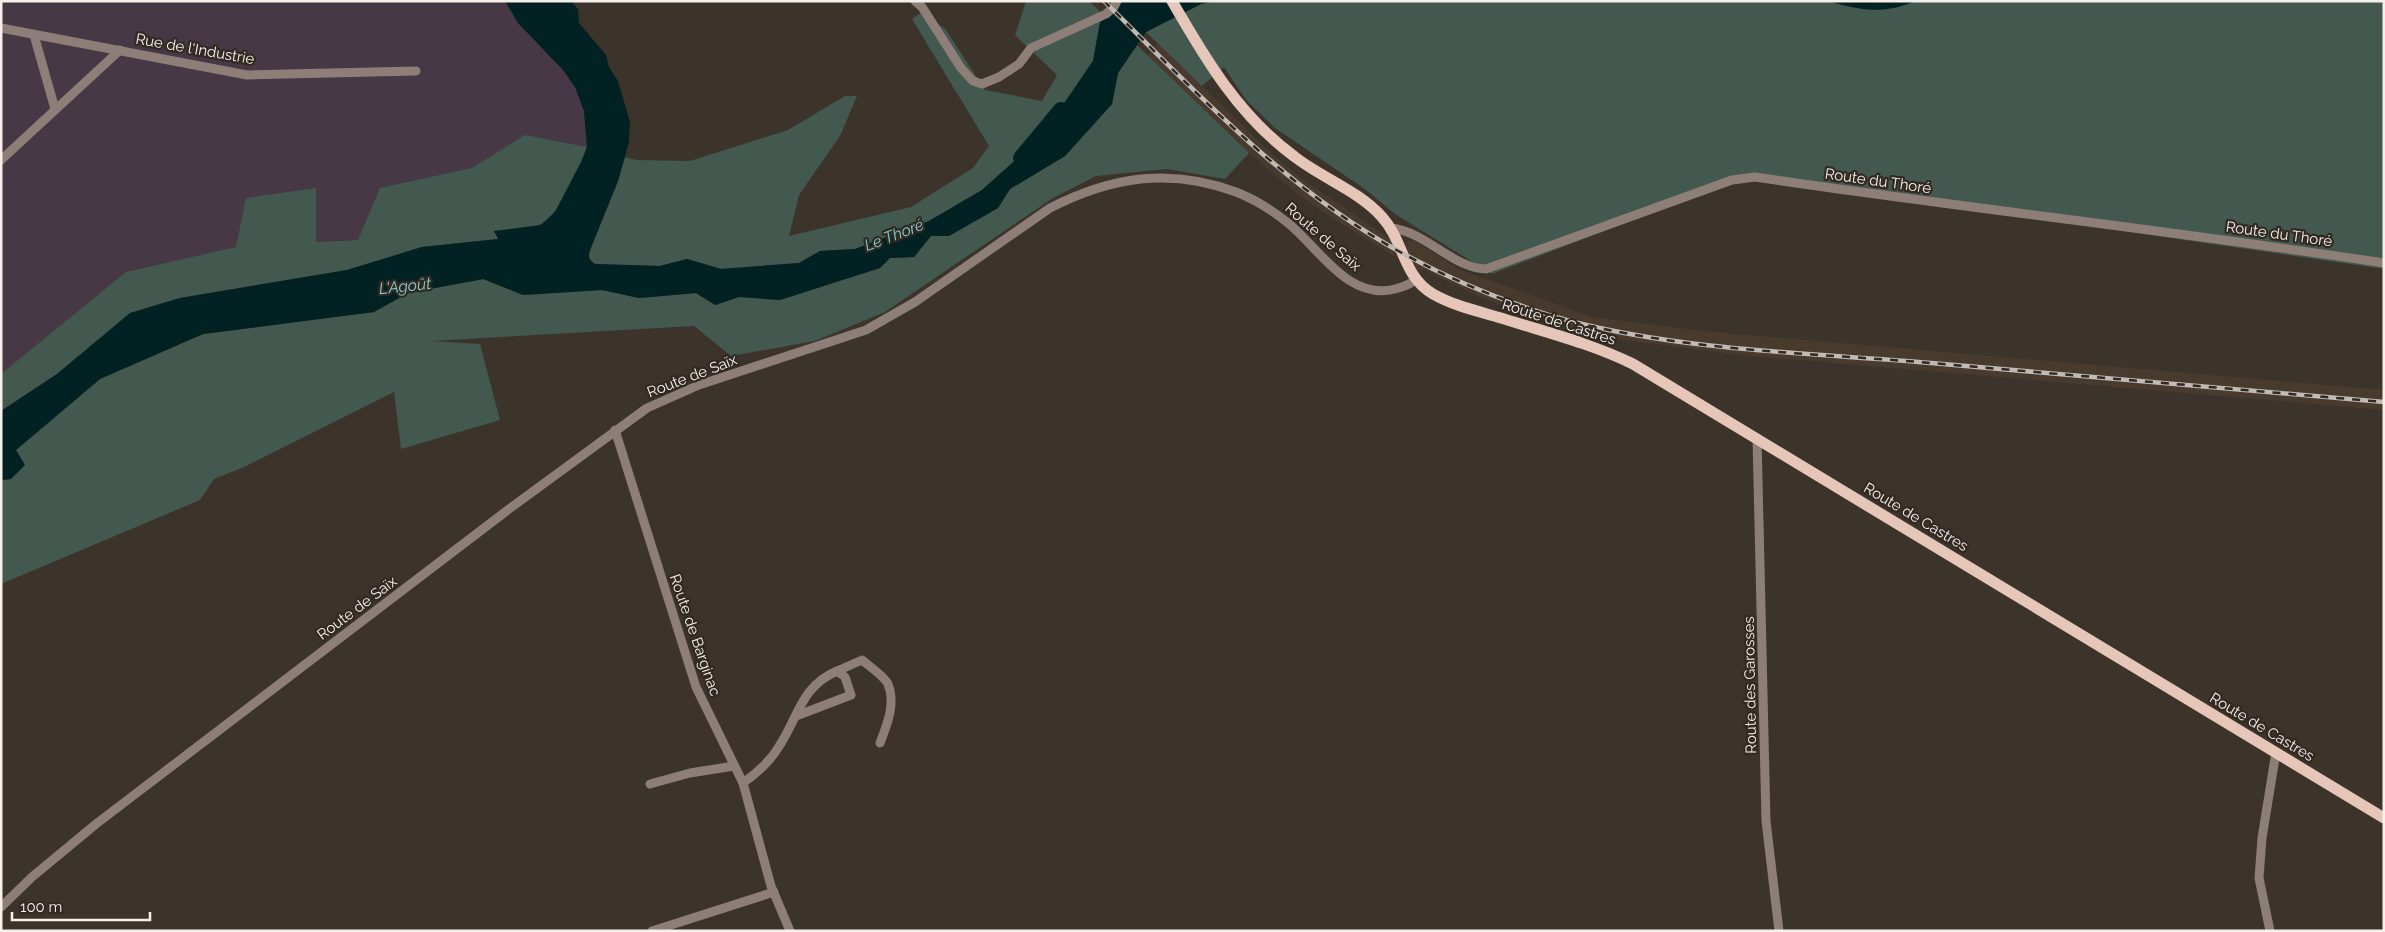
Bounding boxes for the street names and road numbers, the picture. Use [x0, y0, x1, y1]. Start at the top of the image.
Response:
street label: Rue de l'Industrie [134, 30, 256, 68]
street label: Route du Thoré [1824, 165, 1933, 197]
street label: Route de Saïx [1281, 199, 1365, 275]
street label: Route du Thoré [2225, 218, 2334, 250]
street label: Route de Castres [1500, 295, 1618, 349]
street label: Route de Saïx [644, 350, 740, 401]
street label: Route de Castres [1860, 479, 1972, 555]
street label: Route de Saïx [314, 572, 401, 644]
street label: Route de Barginac [666, 572, 724, 698]
street label: Route des Garosses [1740, 616, 1760, 754]
street label: Route de Castres [2206, 689, 2318, 765]

